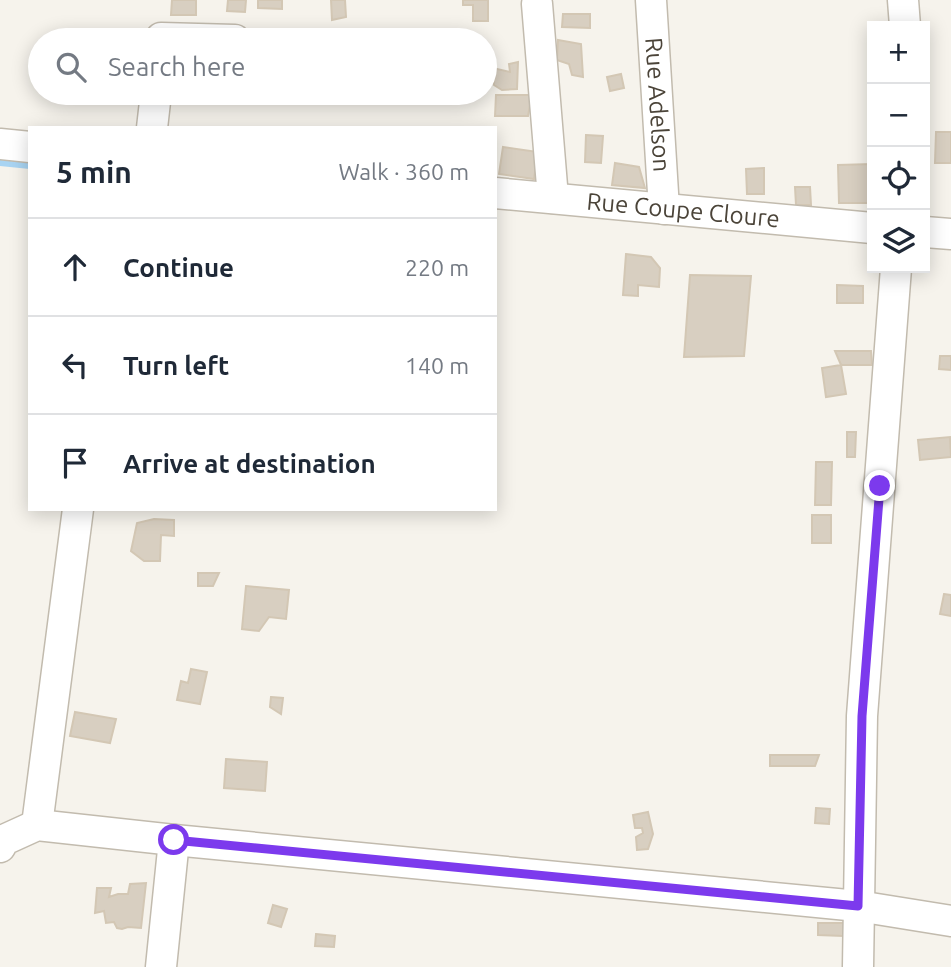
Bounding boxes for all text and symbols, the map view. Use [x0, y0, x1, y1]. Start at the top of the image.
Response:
map controls [867, 21, 930, 273]
button: + [867, 21, 930, 84]
search box [28, 28, 497, 105]
street label: Rue Adelson [640, 37, 676, 173]
icon: search [52, 48, 90, 86]
text: Search here [108, 52, 245, 81]
button: − [867, 84, 930, 147]
button: locate [867, 147, 930, 210]
text: 5 min [56, 155, 132, 189]
text: Walk · 360 m [338, 159, 469, 184]
street label: Rue Coupe Cloure [586, 188, 781, 232]
button: layers [867, 210, 930, 273]
icon: ahead [56, 248, 94, 286]
text: Continue [123, 253, 234, 282]
text: 220 m [405, 255, 469, 280]
icon: left [56, 346, 94, 384]
text: Turn left [123, 351, 229, 380]
text: 140 m [405, 353, 469, 378]
icon: arrive [56, 444, 94, 482]
text: Arrive at destination [123, 449, 376, 478]
route end [864, 470, 895, 501]
route start [158, 824, 189, 855]

